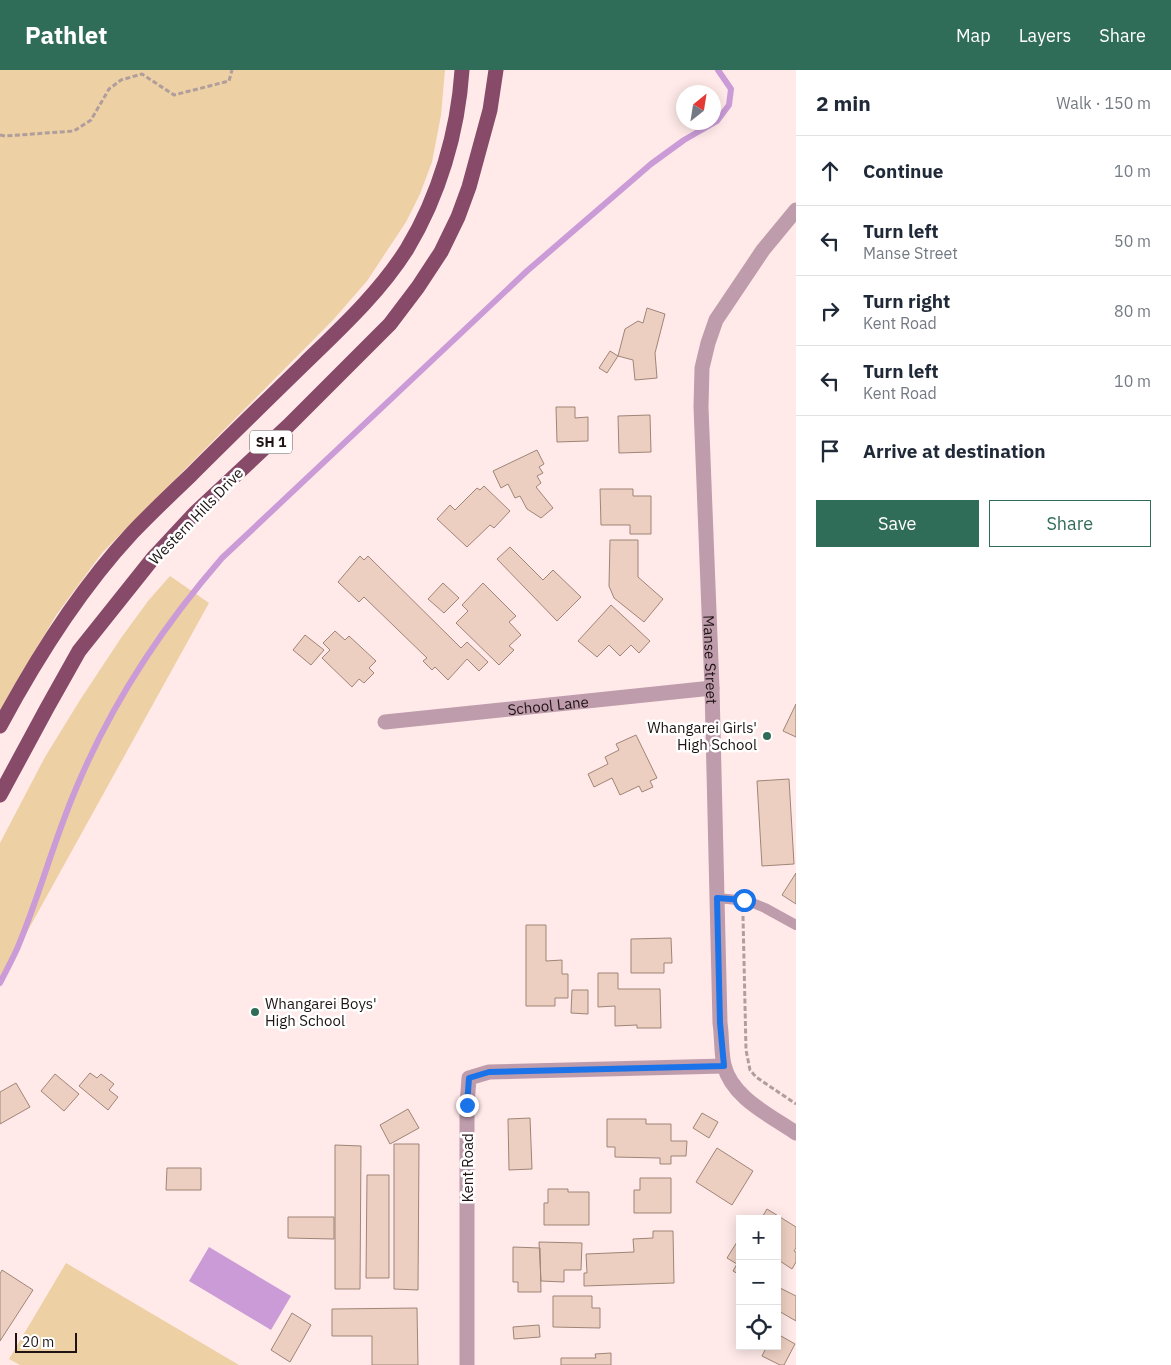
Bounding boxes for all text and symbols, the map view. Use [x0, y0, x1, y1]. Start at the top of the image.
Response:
text: Pathlet [25, 19, 107, 51]
text: Map [956, 24, 991, 47]
text: Layers [1019, 24, 1071, 47]
text: Share [1099, 24, 1146, 47]
north arrow [676, 85, 721, 130]
text: 2 min [816, 89, 871, 117]
text: Walk · 150 m [1056, 93, 1151, 113]
icon: ahead [816, 157, 844, 185]
text: Continue [863, 159, 943, 183]
text: 10 m [1114, 161, 1151, 181]
text: Turn left [863, 219, 939, 243]
icon: left [816, 227, 844, 255]
text: 50 m [1114, 231, 1151, 251]
text: Manse Street [863, 243, 958, 263]
text: Turn right [863, 289, 950, 313]
icon: right [816, 297, 844, 325]
text: 80 m [1114, 301, 1151, 321]
text: Kent Road [863, 313, 937, 333]
text: Turn left [863, 359, 939, 383]
icon: left [816, 367, 844, 395]
text: 10 m [1114, 371, 1151, 391]
text: Kent Road [863, 383, 937, 403]
road number: SH 1 [250, 431, 292, 454]
icon: arrive [816, 437, 844, 465]
text: Arrive at destination [863, 439, 1046, 463]
street label: Western Hills Drive [145, 463, 247, 569]
button: Save [816, 500, 979, 547]
button: Share [989, 500, 1151, 547]
street label: Manse Street [700, 615, 722, 704]
street label: School Lane [507, 691, 590, 719]
place label: Whangarei Girls' High School [647, 718, 757, 754]
marker: Whangarei Girls' High School [761, 730, 773, 742]
route start [733, 889, 756, 912]
place label: Whangarei Boys' High School [265, 994, 377, 1030]
marker: Whangarei Boys' High School [249, 1006, 261, 1018]
route end [456, 1094, 479, 1117]
street label: Kent Road [458, 1133, 477, 1203]
map controls [736, 1215, 781, 1350]
button: + [736, 1215, 781, 1260]
button: − [736, 1260, 781, 1305]
button: locate [736, 1305, 781, 1350]
scale bar [15, 1330, 78, 1353]
text: 20 m [22, 1333, 54, 1351]

